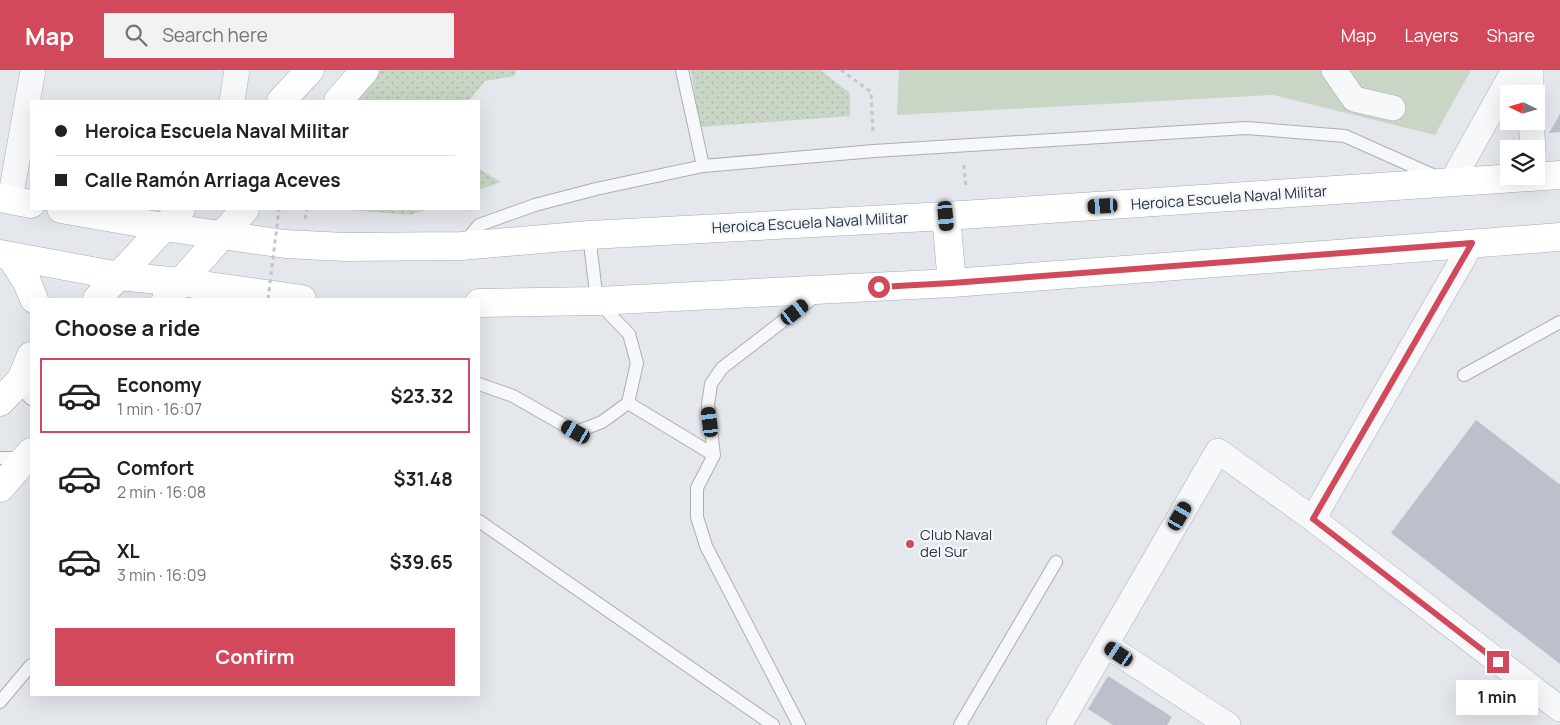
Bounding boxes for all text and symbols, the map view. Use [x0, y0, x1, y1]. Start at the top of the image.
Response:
search box [104, 13, 454, 58]
text: Map [25, 19, 74, 52]
icon: search [122, 21, 150, 49]
text: Search here [162, 22, 268, 48]
text: Map [1341, 23, 1376, 47]
text: Layers [1404, 23, 1458, 47]
text: Share [1486, 23, 1535, 47]
north arrow [1500, 85, 1545, 130]
map controls [1500, 85, 1545, 185]
text: Heroica Escuela Naval Militar [85, 118, 349, 144]
button: layers [1500, 140, 1545, 185]
text: Calle Ramón Arriaga Aceves [85, 167, 341, 193]
street label: Heroica Escuela Naval Militar [1130, 180, 1328, 215]
car [1087, 198, 1118, 214]
car [937, 200, 954, 232]
street label: Heroica Escuela Naval Militar [711, 207, 909, 238]
route start [868, 276, 890, 298]
car [778, 297, 811, 327]
text: Choose a ride [55, 313, 200, 343]
text: Economy [117, 372, 201, 398]
icon: car [57, 373, 102, 418]
text: $23.32 [391, 383, 453, 409]
text: 1 min · 16:07 [117, 398, 202, 420]
car [700, 406, 719, 438]
car [559, 418, 592, 446]
text: Comfort [117, 455, 194, 481]
icon: car [57, 456, 102, 501]
text: $31.48 [393, 466, 453, 492]
text: 2 min · 16:08 [117, 481, 206, 503]
car [1166, 499, 1193, 533]
place label: Club Naval del Sur [920, 524, 992, 562]
text: XL [117, 538, 140, 564]
marker: Club Naval del Sur [904, 538, 916, 550]
icon: car [57, 539, 102, 584]
text: $39.65 [390, 549, 453, 575]
text: 3 min · 16:09 [117, 564, 207, 586]
button: Confirm [55, 628, 455, 686]
car [1102, 639, 1135, 669]
route end [1487, 651, 1509, 673]
callout: 1 min [1457, 680, 1539, 714]
text: 1 min [1477, 686, 1517, 708]

